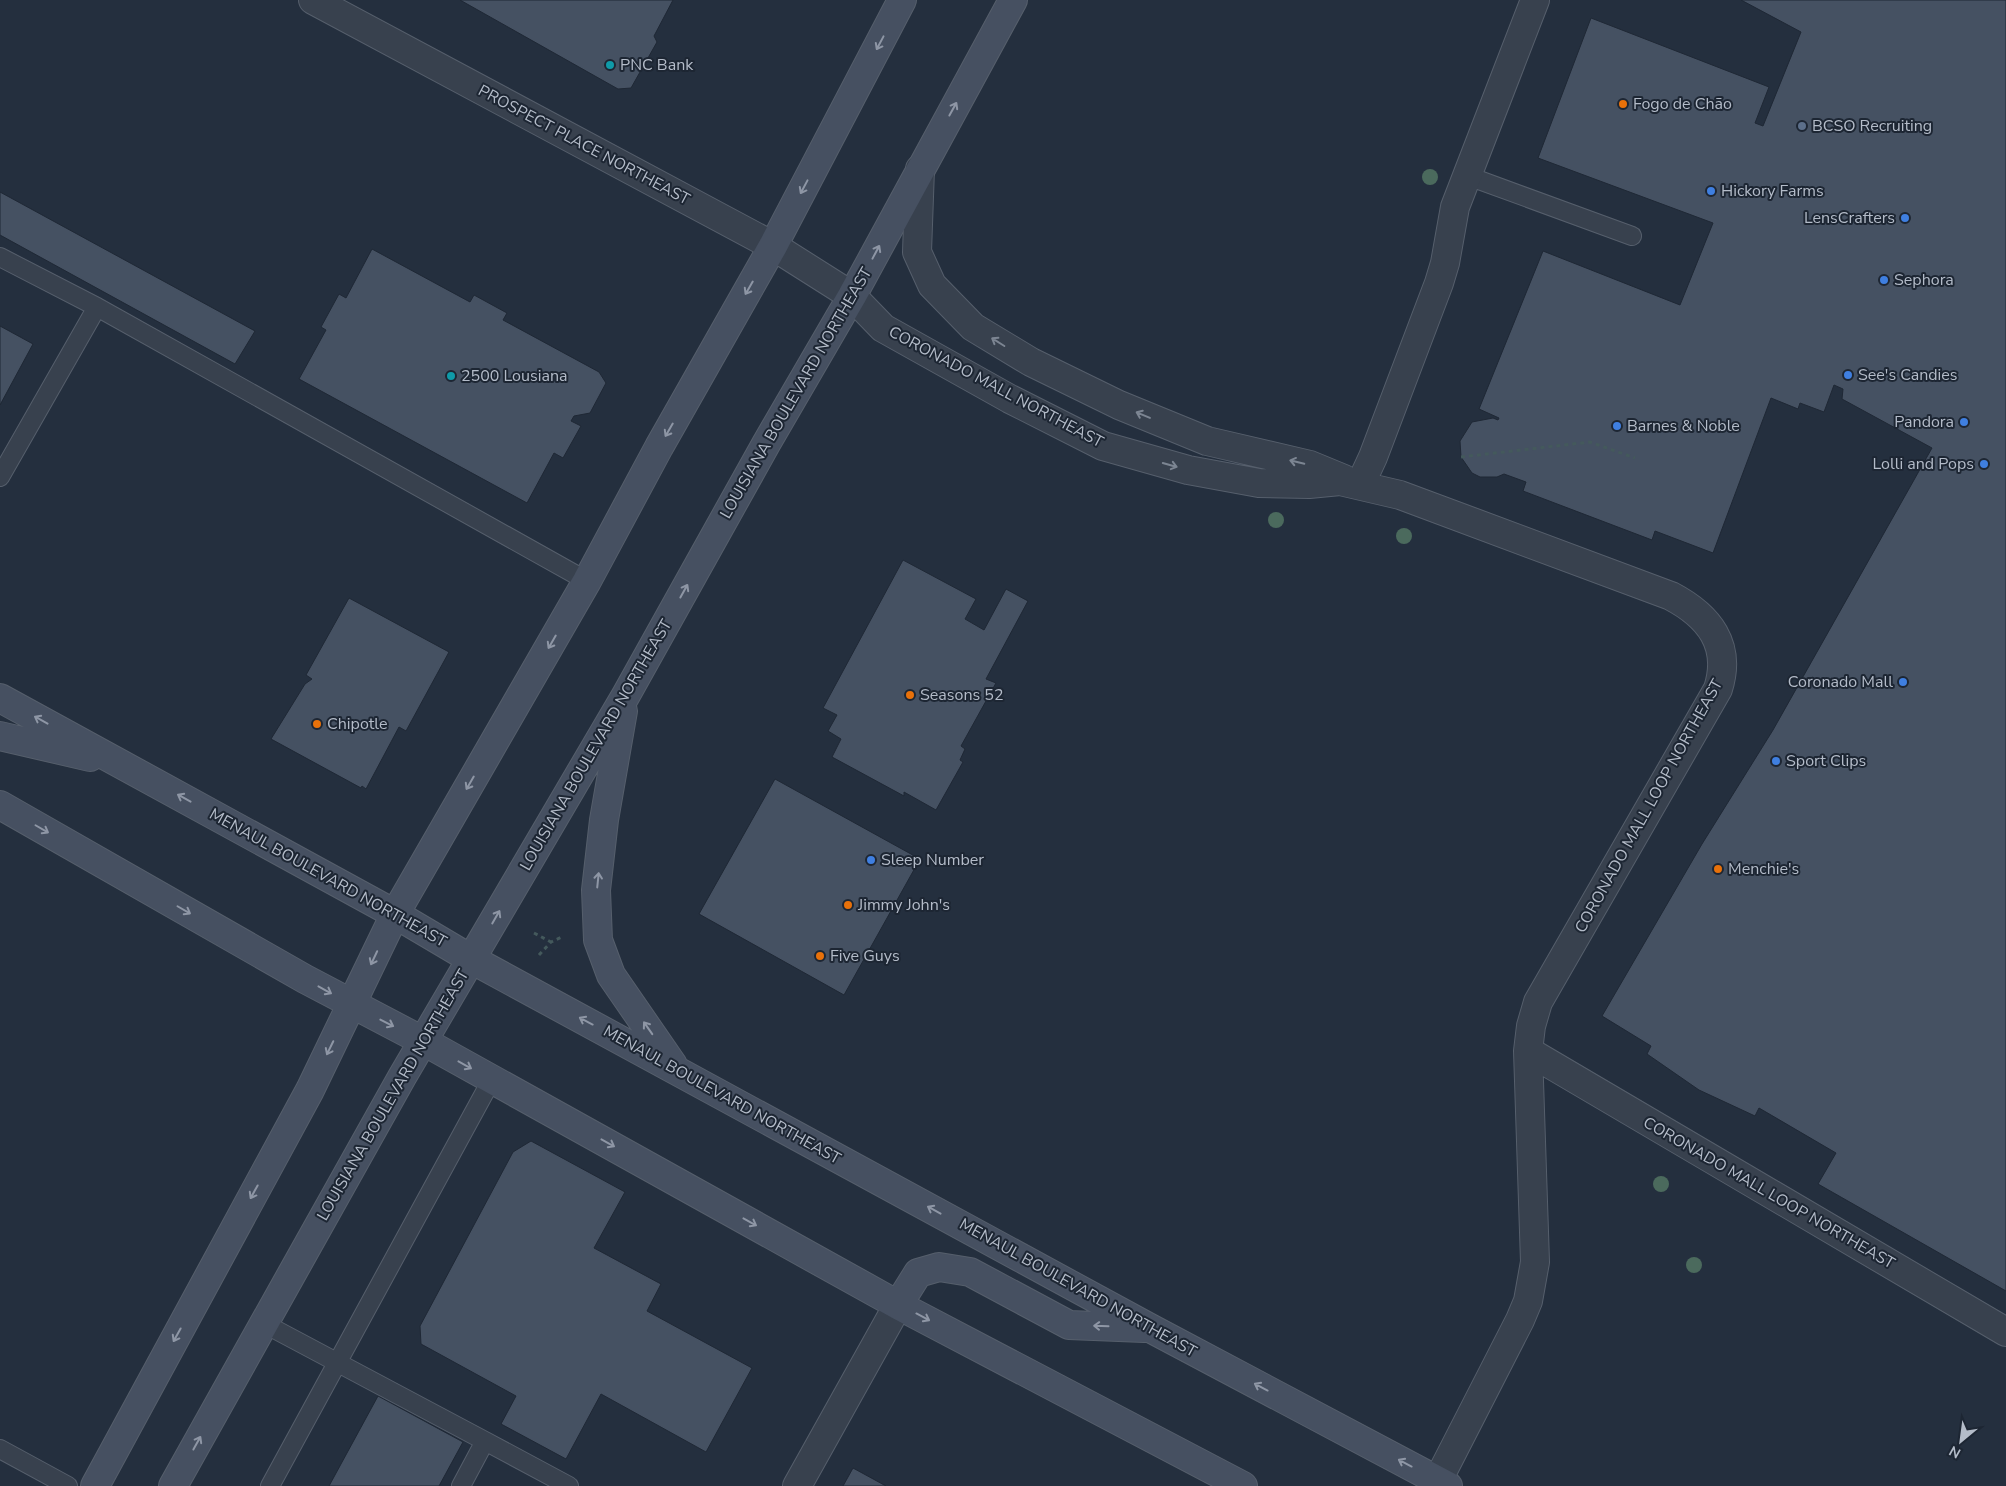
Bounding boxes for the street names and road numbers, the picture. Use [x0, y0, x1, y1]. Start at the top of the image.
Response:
street label: PROSPECT PLACE NORTHEAST [474, 80, 694, 211]
street label: LOUISIANA BOULEVARD NORTHEAST [715, 263, 877, 523]
street label: CORONADO MALL NORTHEAST [885, 321, 1108, 453]
street label: LOUISIANA BOULEVARD NORTHEAST [515, 615, 677, 875]
street label: CORONADO MALL LOOP NORTHEAST [1570, 675, 1728, 937]
street label: MENAUL BOULEVARD NORTHEAST [205, 803, 451, 953]
street label: LOUISIANA BOULEVARD NORTHEAST [312, 965, 474, 1225]
street label: MENAUL BOULEVARD NORTHEAST [599, 1020, 845, 1170]
street label: CORONADO MALL LOOP NORTHEAST [1639, 1112, 1899, 1275]
street label: MENAUL BOULEVARD NORTHEAST [955, 1213, 1201, 1363]

